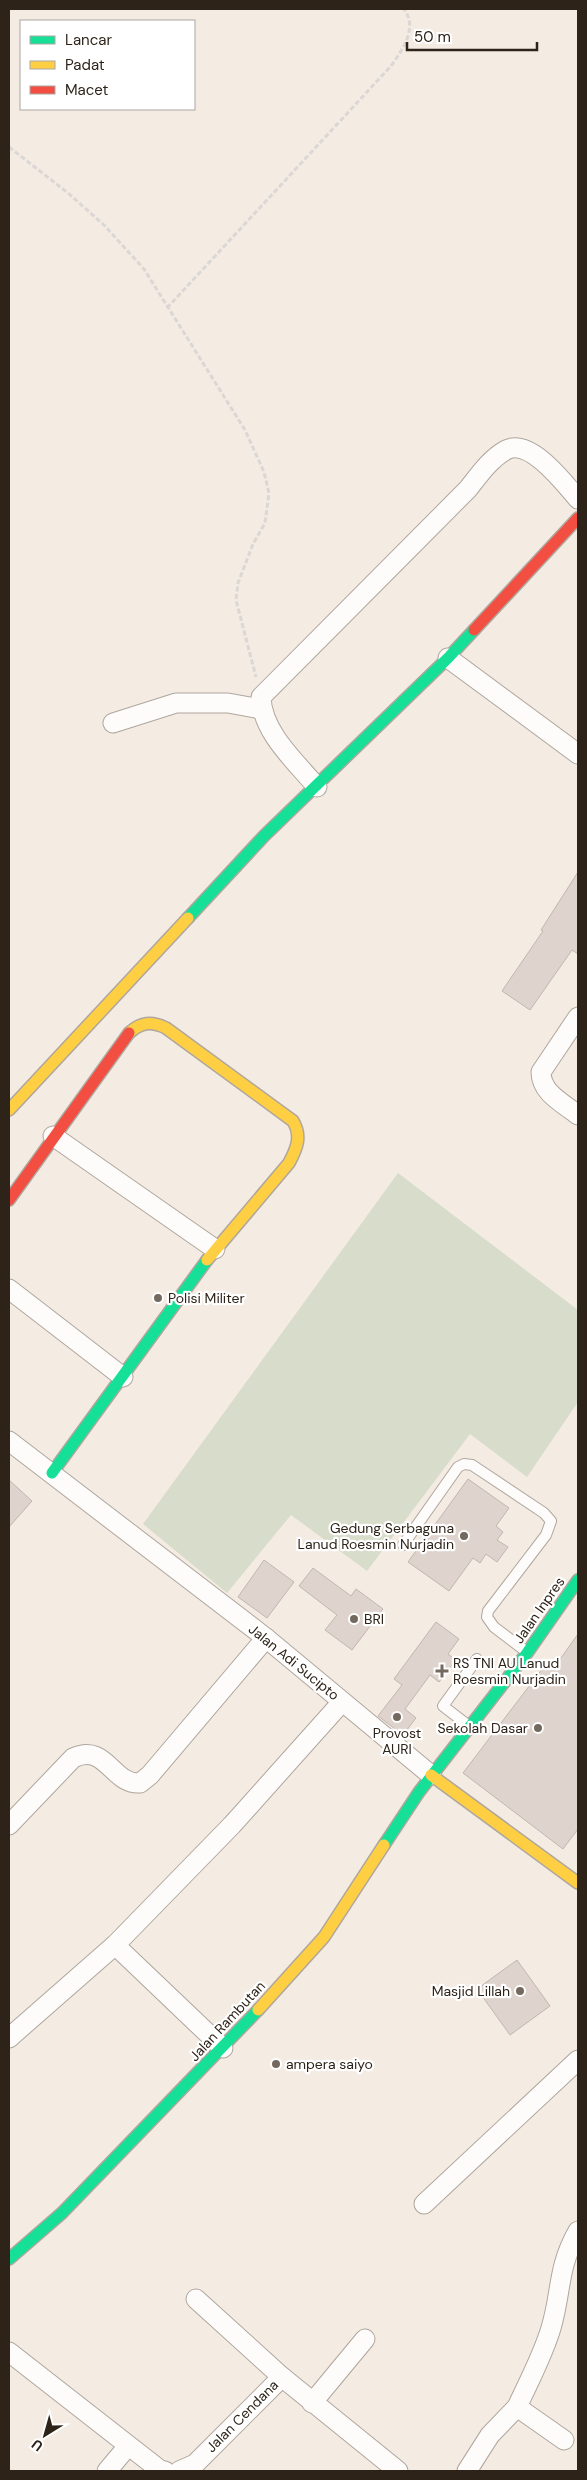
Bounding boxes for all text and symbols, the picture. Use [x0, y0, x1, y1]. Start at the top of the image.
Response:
legend [20, 20, 195, 110]
scale bar [407, 20, 537, 52]
text: 50 m [414, 27, 451, 47]
text: Lancar [65, 30, 112, 50]
text: Padat [65, 55, 105, 75]
text: Macet [65, 80, 109, 100]
place label: Polisi Militer [168, 1289, 245, 1307]
marker: Polisi Militer [152, 1292, 164, 1304]
place label: Gedung Serbaguna Lanud Roesmin Nurjadin [298, 1519, 454, 1553]
marker: Gedung Serbaguna Lanud Roesmin Nurjadin [458, 1530, 470, 1542]
street label: Jalan Inpres [510, 1573, 568, 1647]
place label: BRI [364, 1610, 384, 1628]
marker: BRI [348, 1613, 360, 1625]
street label: Jalan Adi Sucipto [245, 1620, 343, 1704]
place label: RS TNI AU Lanud Roesmin Nurjadin [453, 1654, 566, 1688]
marker: RS TNI AU Lanud Roesmin Nurjadin [435, 1664, 449, 1678]
marker: Provost AURI [391, 1711, 403, 1723]
place label: Sekolah Dasar [437, 1719, 528, 1737]
marker: Sekolah Dasar [532, 1722, 544, 1734]
place label: Provost AURI [373, 1724, 421, 1758]
street label: Jalan Rambutan [185, 1977, 269, 2065]
place label: Masjid Lillah [432, 1982, 510, 2000]
marker: Masjid Lillah [514, 1985, 526, 1997]
place label: ampera saiyo [286, 2055, 373, 2073]
marker: ampera saiyo [270, 2058, 282, 2070]
street label: Jalan Cendana [202, 2376, 282, 2456]
north arrow [20, 2410, 70, 2460]
text: U [28, 2435, 46, 2455]

